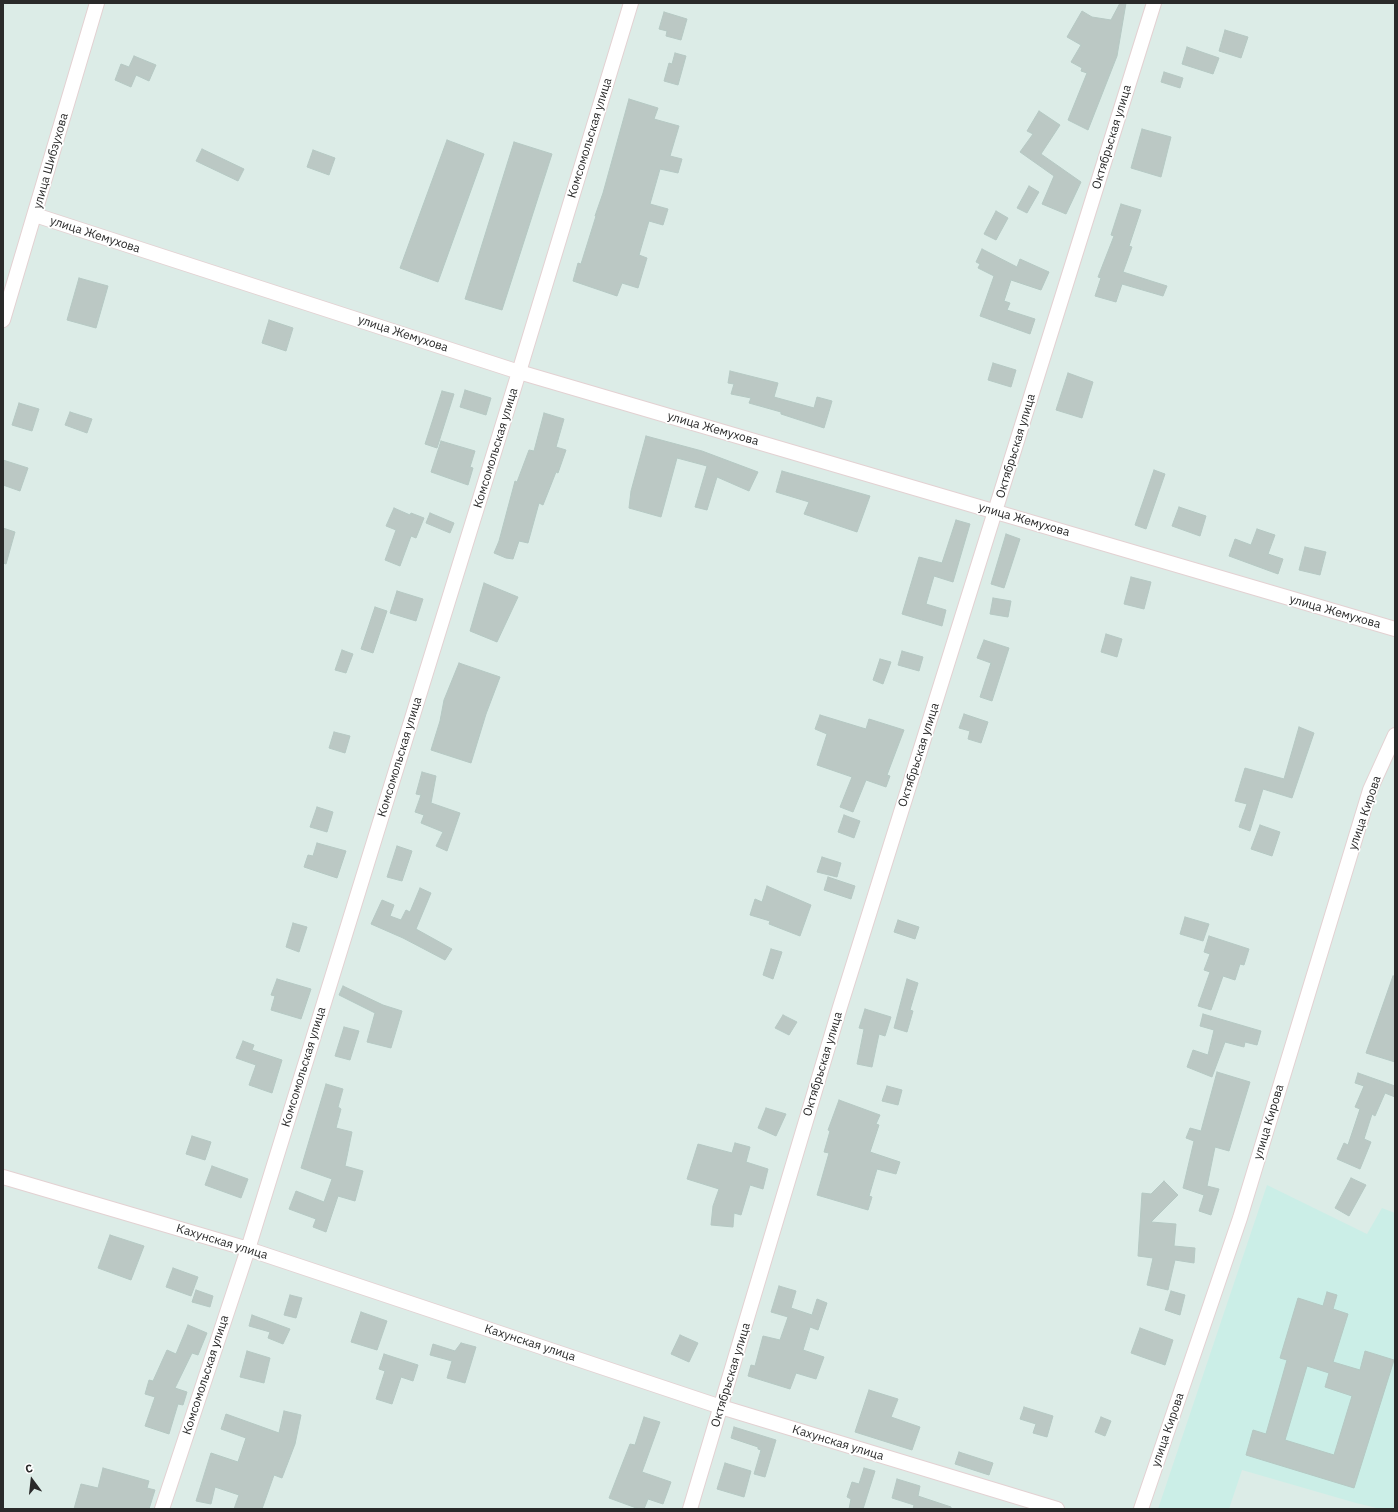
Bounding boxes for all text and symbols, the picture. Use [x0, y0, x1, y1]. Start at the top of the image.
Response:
street label: Комсомольская улица [565, 76, 615, 200]
street label: Октябрьская улица [1089, 83, 1135, 191]
street label: улица Шибзухова [30, 111, 72, 211]
street label: улица Жемухова [48, 214, 142, 256]
street label: улица Жемухова [356, 313, 450, 355]
street label: Комсомольская улица [471, 386, 521, 510]
street label: Октябрьская улица [993, 392, 1039, 500]
street label: улица Жемухова [666, 409, 760, 449]
street label: улица Жемухова [977, 500, 1071, 540]
street label: улица Жемухова [1288, 592, 1382, 632]
street label: Комсомольская улица [375, 695, 425, 819]
street label: Октябрьская улица [895, 701, 943, 809]
street label: улица Кирова [1346, 774, 1384, 852]
street label: Комсомольская улица [279, 1005, 329, 1129]
street label: Октябрьская улица [800, 1010, 846, 1118]
street label: улица Кирова [1251, 1083, 1287, 1161]
street label: Кахунская улица [175, 1221, 269, 1263]
street label: Комсомольская улица [180, 1313, 232, 1437]
street label: Кахунская улица [483, 1321, 577, 1365]
street label: Октябрьская улица [708, 1321, 754, 1429]
street label: улица Кирова [1149, 1391, 1187, 1469]
street label: Кахунская улица [791, 1422, 885, 1464]
north arrow [12, 1460, 52, 1500]
text: С [24, 1461, 34, 1476]

